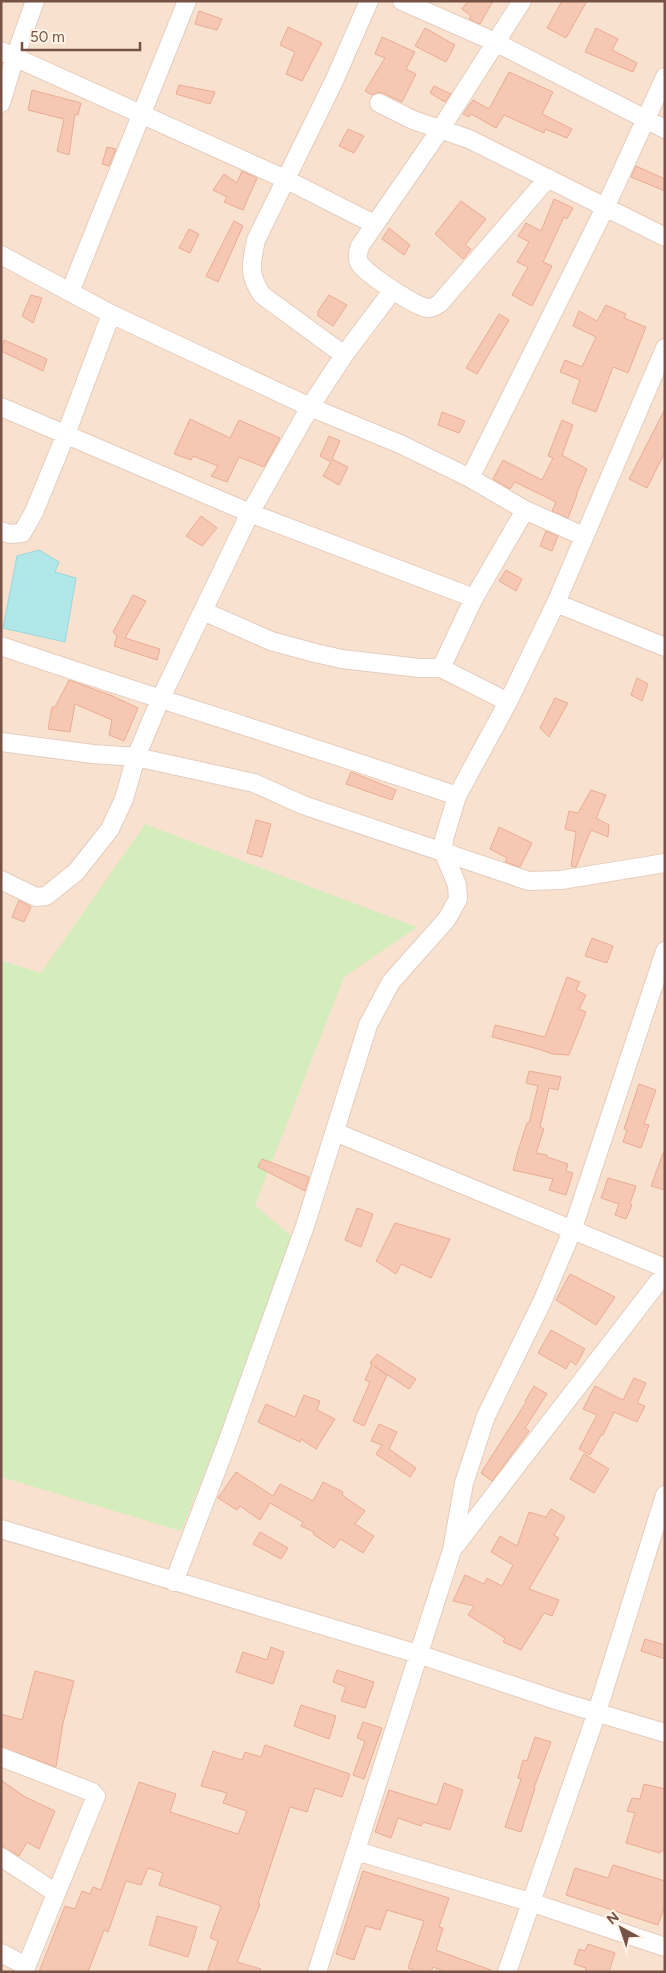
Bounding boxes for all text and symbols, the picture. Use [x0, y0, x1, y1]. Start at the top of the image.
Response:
scale bar [22, 20, 140, 52]
text: 50 m [30, 28, 65, 46]
north arrow [596, 1903, 646, 1953]
text: N [603, 1908, 623, 1928]

